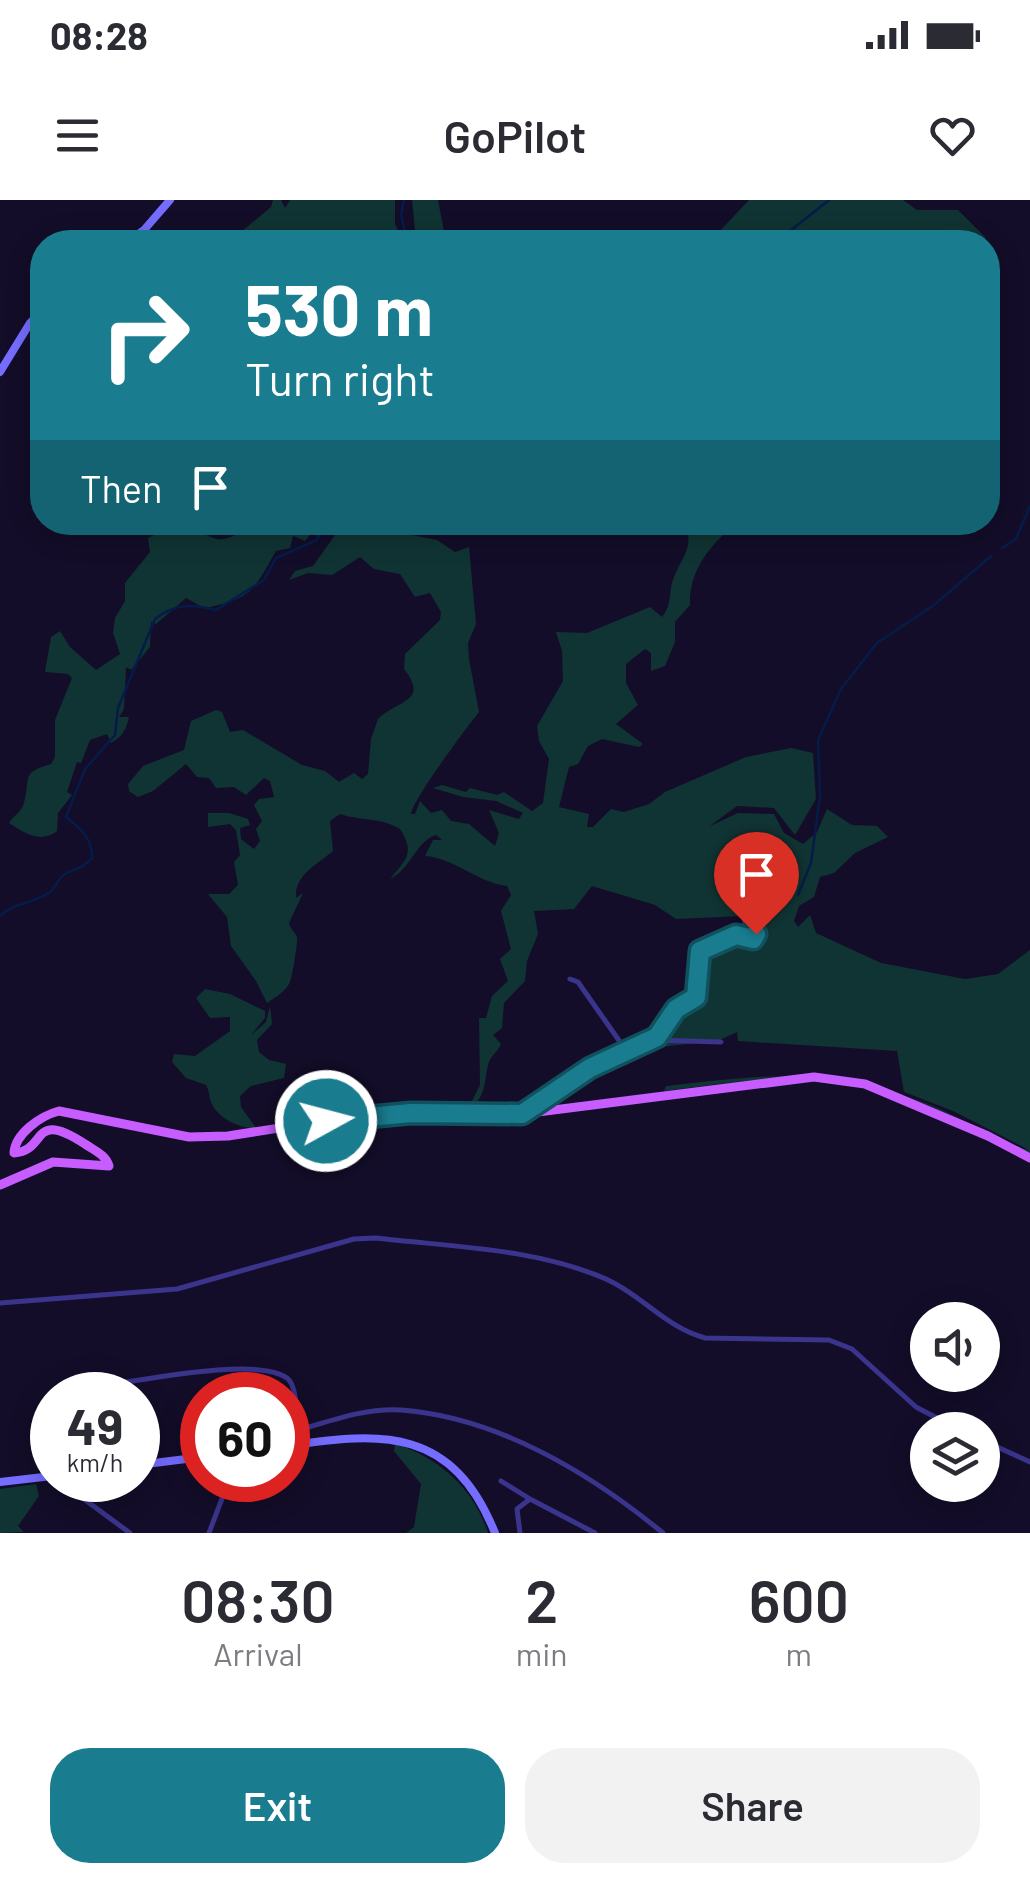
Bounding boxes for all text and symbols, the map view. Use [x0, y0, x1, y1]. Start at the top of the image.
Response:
text: 08:28 [50, 12, 148, 58]
icon: menu [50, 108, 105, 163]
text: GoPilot [444, 108, 586, 162]
icon: heart [925, 108, 980, 163]
text: 530 m [245, 266, 433, 350]
icon: right [80, 270, 210, 400]
text: Turn right [245, 351, 435, 405]
icon: arrive [183, 460, 238, 515]
text: Then [80, 465, 163, 511]
pin [714, 832, 799, 935]
icon: arrive [729, 847, 784, 902]
position arrow [274, 1069, 378, 1173]
map controls [910, 1302, 1000, 1502]
button: sound [910, 1302, 1000, 1392]
speed limit sign: 60 [180, 1372, 310, 1502]
text: 49 [67, 1395, 123, 1455]
button: layers [910, 1412, 1000, 1502]
text: km/h [67, 1447, 123, 1477]
text: 08:30 [181, 1563, 335, 1635]
text: 2 [525, 1563, 558, 1635]
text: 600 [749, 1563, 849, 1635]
text: Arrival [213, 1634, 303, 1672]
text: min [516, 1634, 568, 1672]
text: m [786, 1634, 812, 1672]
button: Exit [50, 1748, 505, 1863]
button: Share [525, 1748, 980, 1863]

